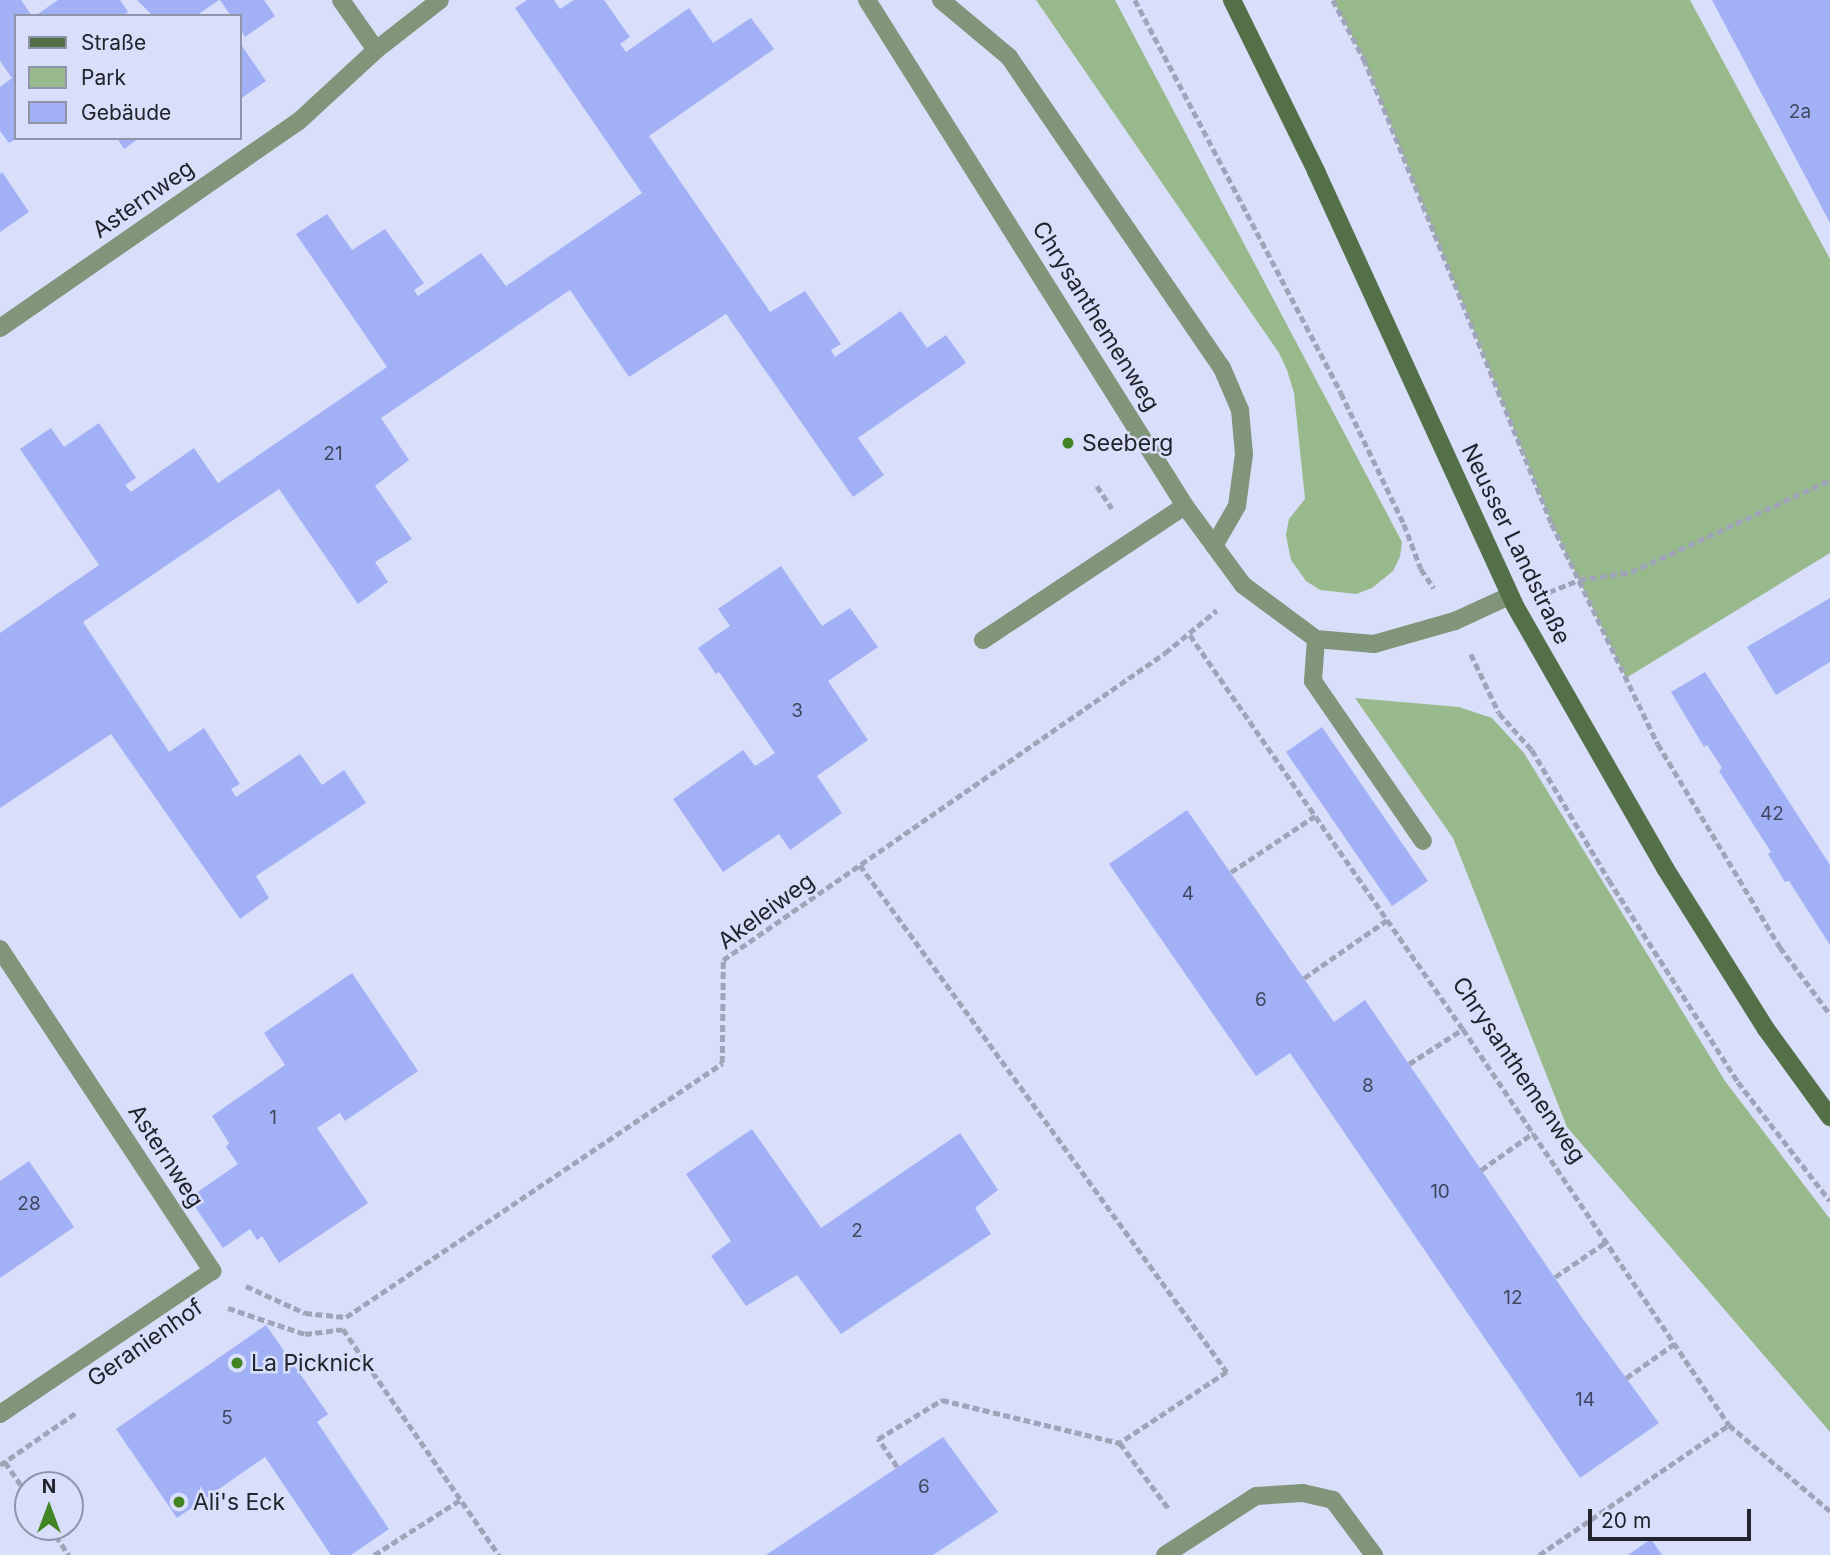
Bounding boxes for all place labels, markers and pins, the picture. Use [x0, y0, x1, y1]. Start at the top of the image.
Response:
place label: Seeberg [1082, 429, 1173, 457]
marker: Seeberg [1060, 435, 1076, 451]
place label: La Picknick [251, 1349, 374, 1377]
marker: La Picknick [229, 1355, 245, 1371]
place label: Ali's Eck [193, 1488, 285, 1516]
marker: Ali's Eck [171, 1494, 187, 1510]

